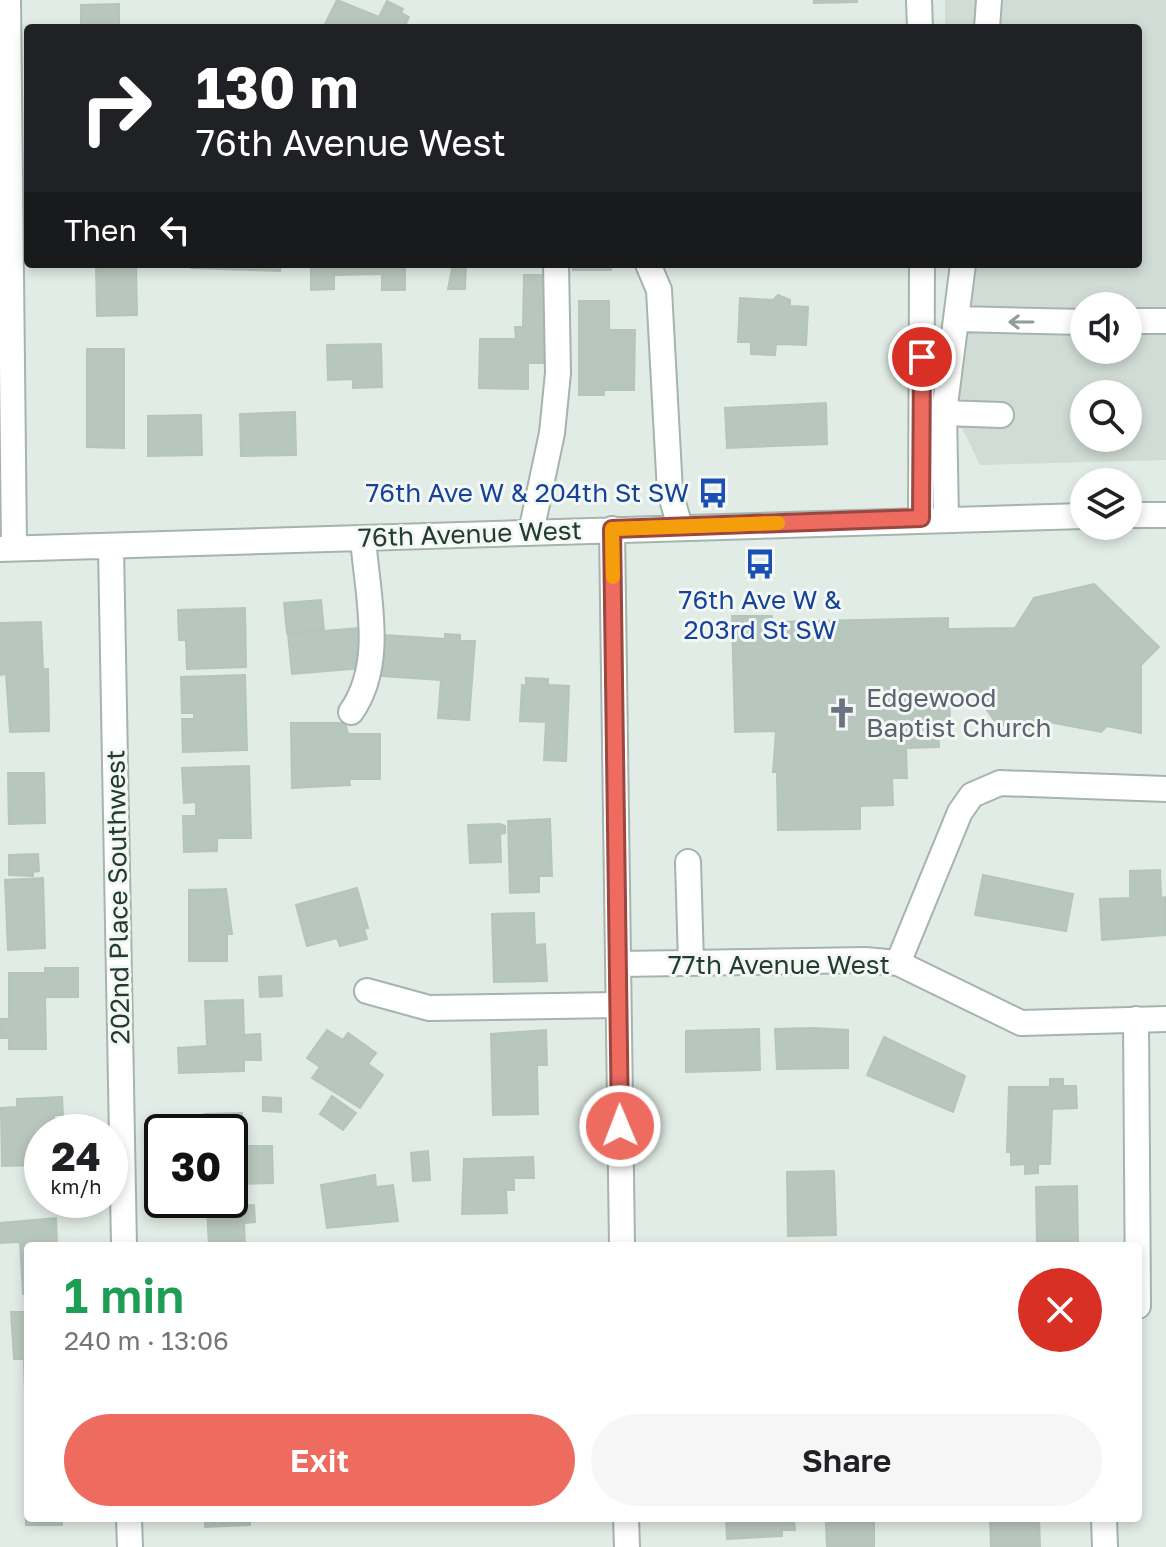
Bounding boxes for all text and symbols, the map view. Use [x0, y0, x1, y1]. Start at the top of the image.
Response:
text: 130 m [196, 53, 358, 120]
icon: right [64, 56, 168, 160]
text: 76th Avenue West [196, 121, 506, 164]
icon: left [153, 208, 197, 252]
text: Then [64, 212, 137, 248]
map controls [1070, 292, 1142, 540]
button: sound [1070, 292, 1142, 364]
one-way arrow [1008, 314, 1035, 330]
pin [888, 323, 956, 391]
icon: arrive [900, 335, 944, 379]
button: search [1070, 380, 1142, 452]
button: layers [1070, 468, 1142, 540]
bus stop icon: 76th Ave W & 204th St SW [696, 476, 730, 510]
place label: 76th Ave W & 204th St SW [365, 477, 689, 508]
street label: 76th Avenue West [358, 514, 582, 553]
bus stop icon: 76th Ave W & 203rd St SW [743, 547, 777, 581]
place label: 76th Ave W & 203rd St SW [679, 584, 842, 645]
place label: Edgewood Baptist Church [866, 682, 1052, 743]
church icon: Edgewood Baptist Church [825, 696, 859, 730]
street label: 202nd Place Southwest [99, 749, 136, 1045]
street label: 77th Avenue West [668, 949, 890, 980]
position arrow [578, 1084, 662, 1168]
speed limit sign: 30 [144, 1114, 248, 1218]
text: 24 [51, 1132, 101, 1180]
text: km/h [51, 1174, 101, 1198]
text: 1 min [64, 1266, 184, 1324]
button: close [1018, 1268, 1102, 1352]
text: 240 m · 13:06 [64, 1325, 229, 1356]
button: Exit [64, 1414, 575, 1506]
button: Share [591, 1414, 1102, 1506]

